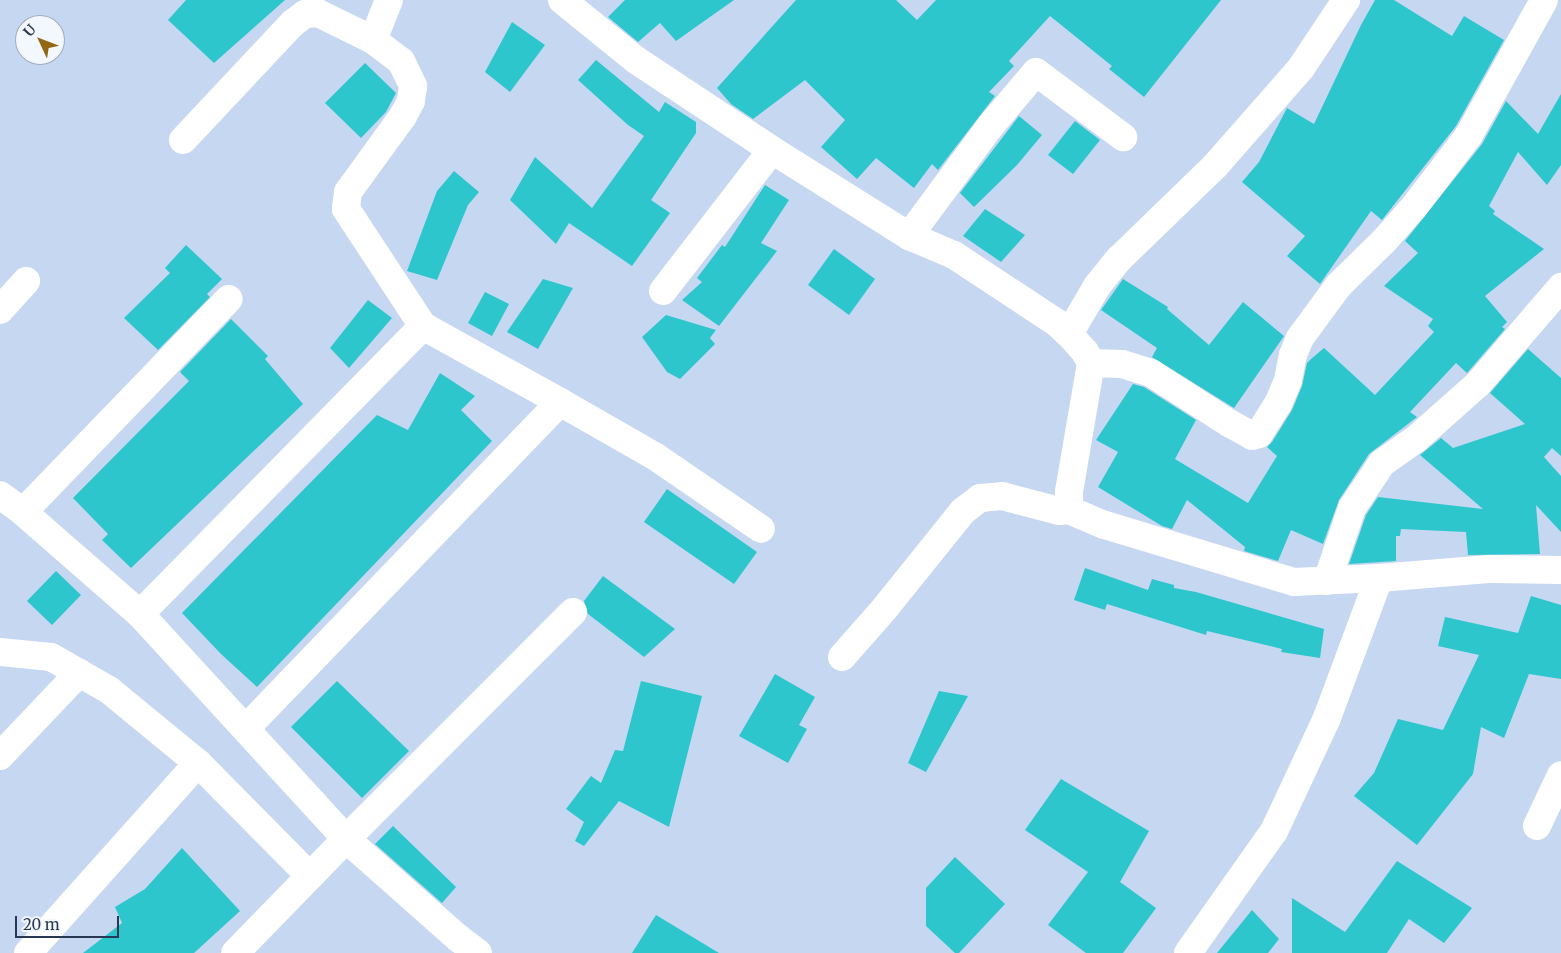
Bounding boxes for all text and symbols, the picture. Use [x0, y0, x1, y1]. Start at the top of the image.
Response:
north arrow [15, 15, 65, 65]
text: U [20, 21, 40, 40]
scale bar [18, 906, 121, 938]
text: 20 m [23, 915, 60, 934]

